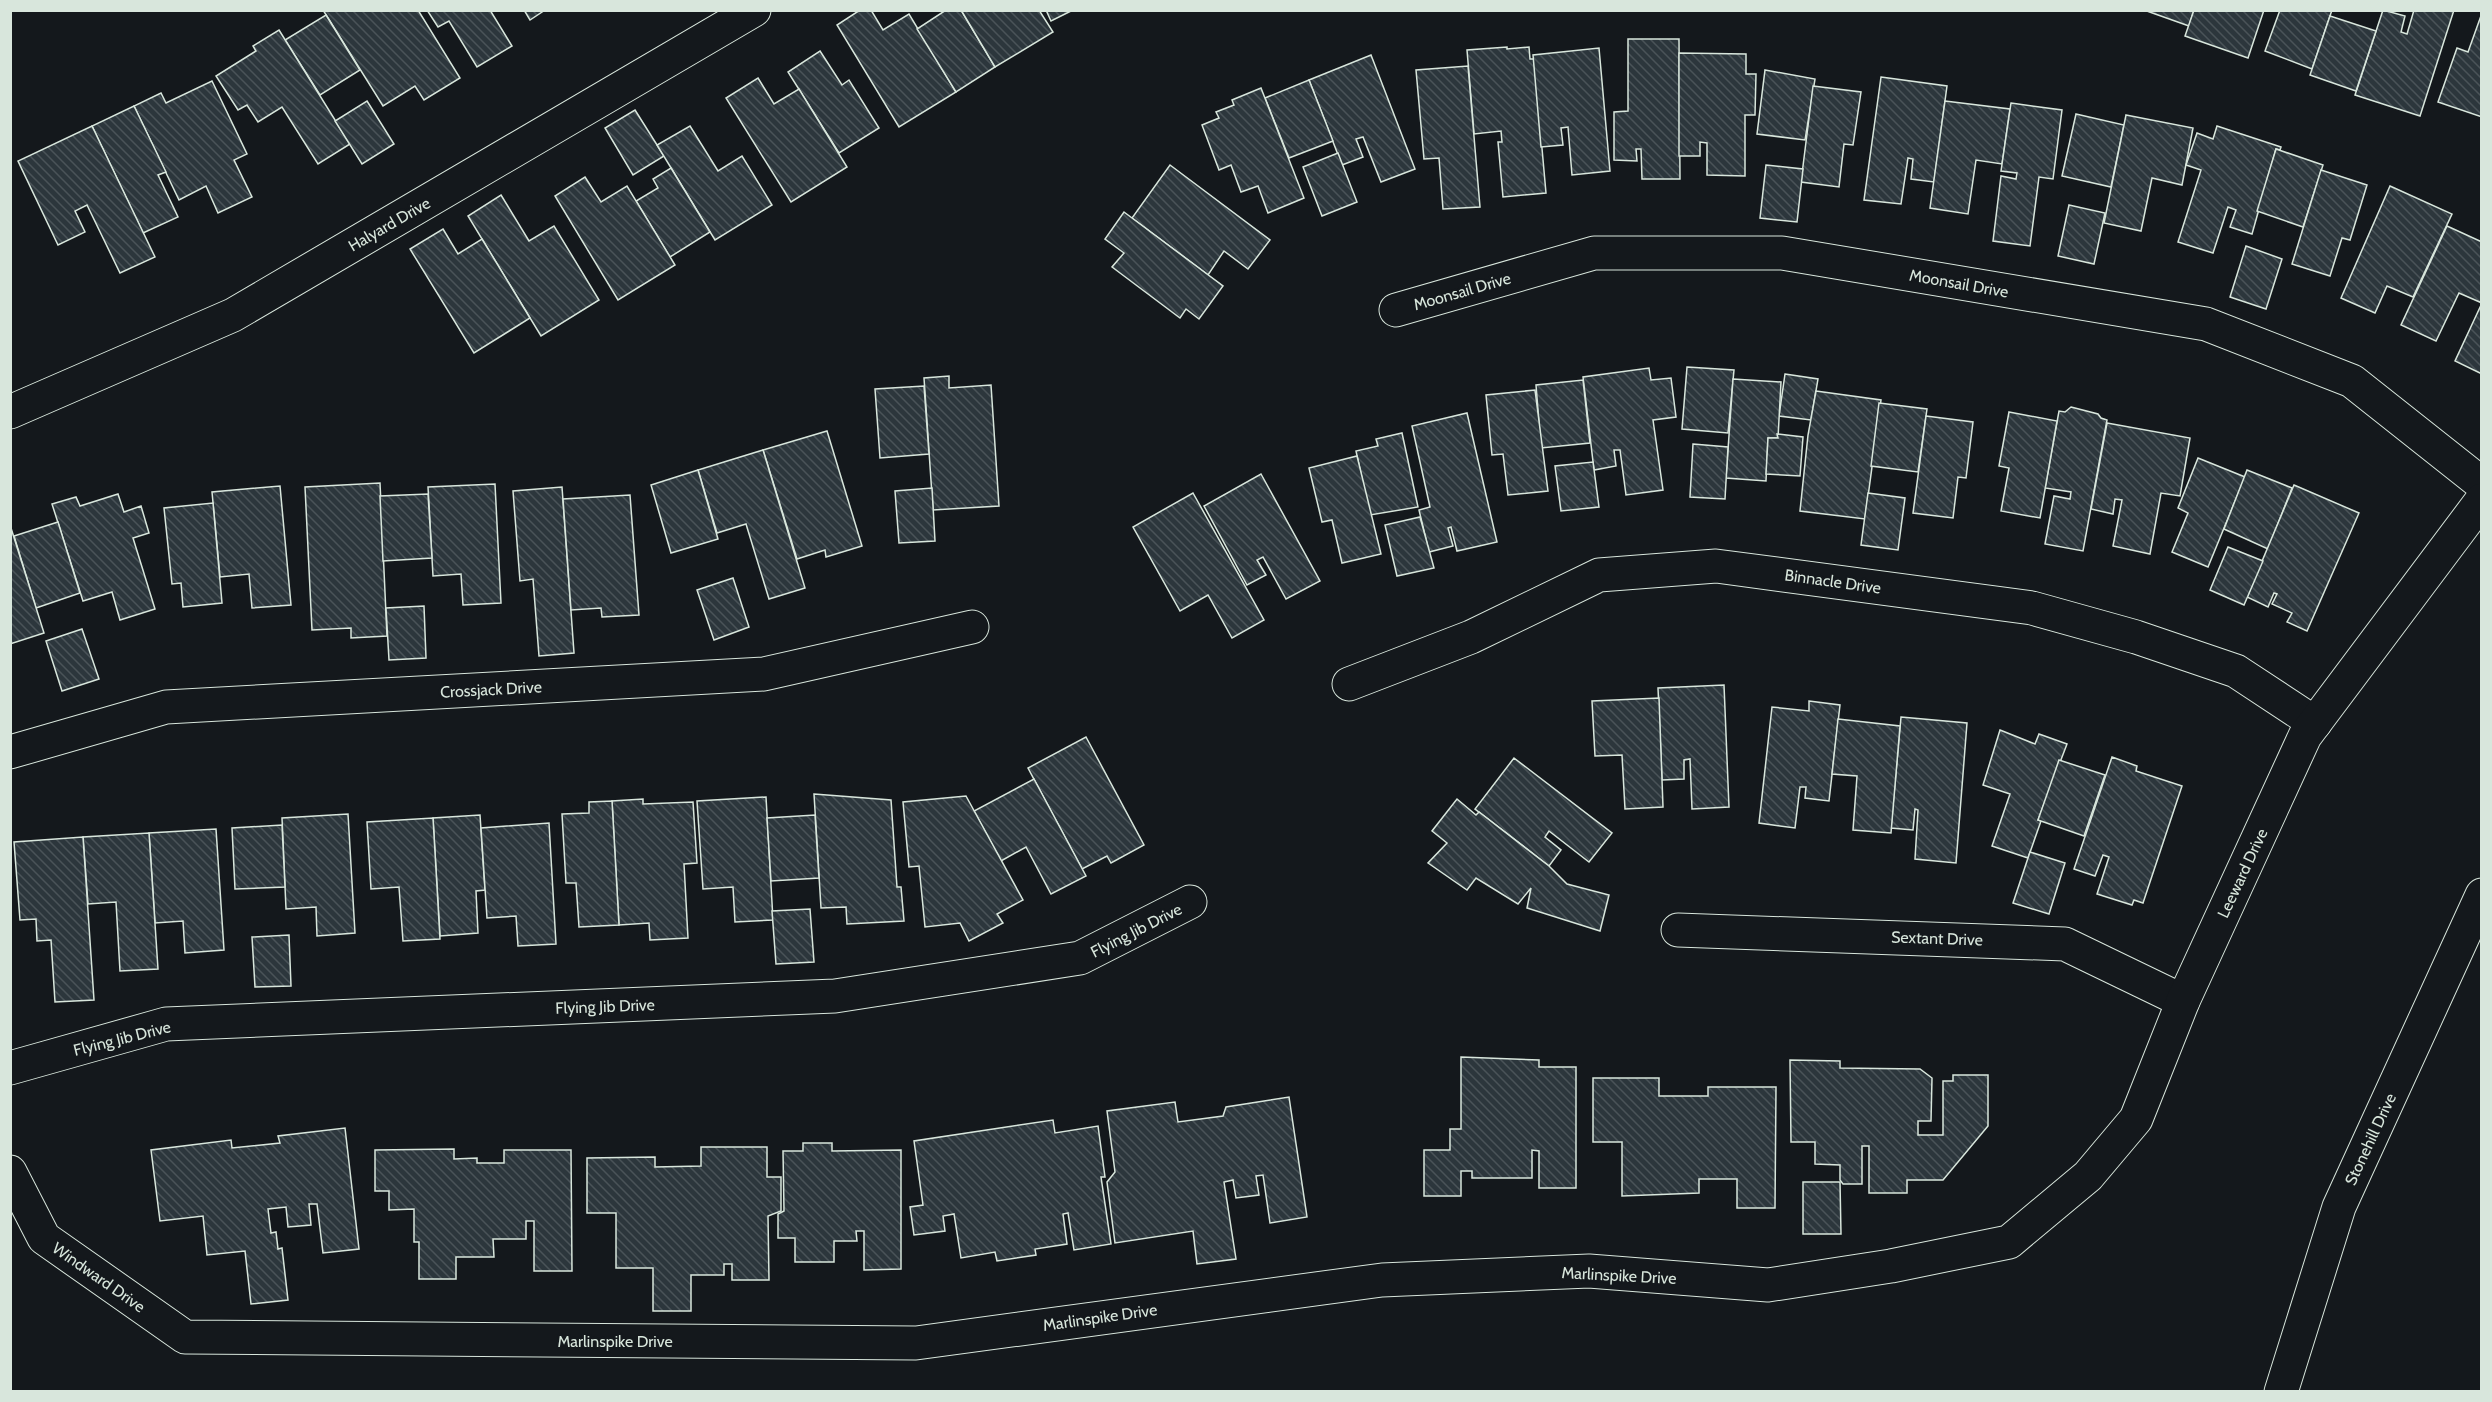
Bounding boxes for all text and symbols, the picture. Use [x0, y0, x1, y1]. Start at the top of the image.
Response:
street label: Halyard Drive [345, 193, 434, 256]
street label: Moonsail Drive [1908, 265, 2010, 302]
street label: Moonsail Drive [1411, 269, 1513, 314]
street label: Binnacle Drive [1784, 565, 1882, 598]
street label: Crossjack Drive [440, 677, 542, 702]
street label: Leeward Drive [2213, 825, 2271, 921]
street label: Flying Jib Drive [1087, 899, 1185, 962]
street label: Sextant Drive [1891, 927, 1983, 950]
street label: Flying Jib Drive [555, 995, 655, 1018]
street label: Flying Jib Drive [71, 1017, 173, 1060]
street label: Stonehill Drive [2341, 1090, 2400, 1188]
street label: Windward Drive [49, 1238, 149, 1316]
street label: Marlinspike Drive [1561, 1263, 1677, 1288]
street label: Marlinspike Drive [1042, 1300, 1158, 1335]
street label: Marlinspike Drive [557, 1332, 673, 1351]

